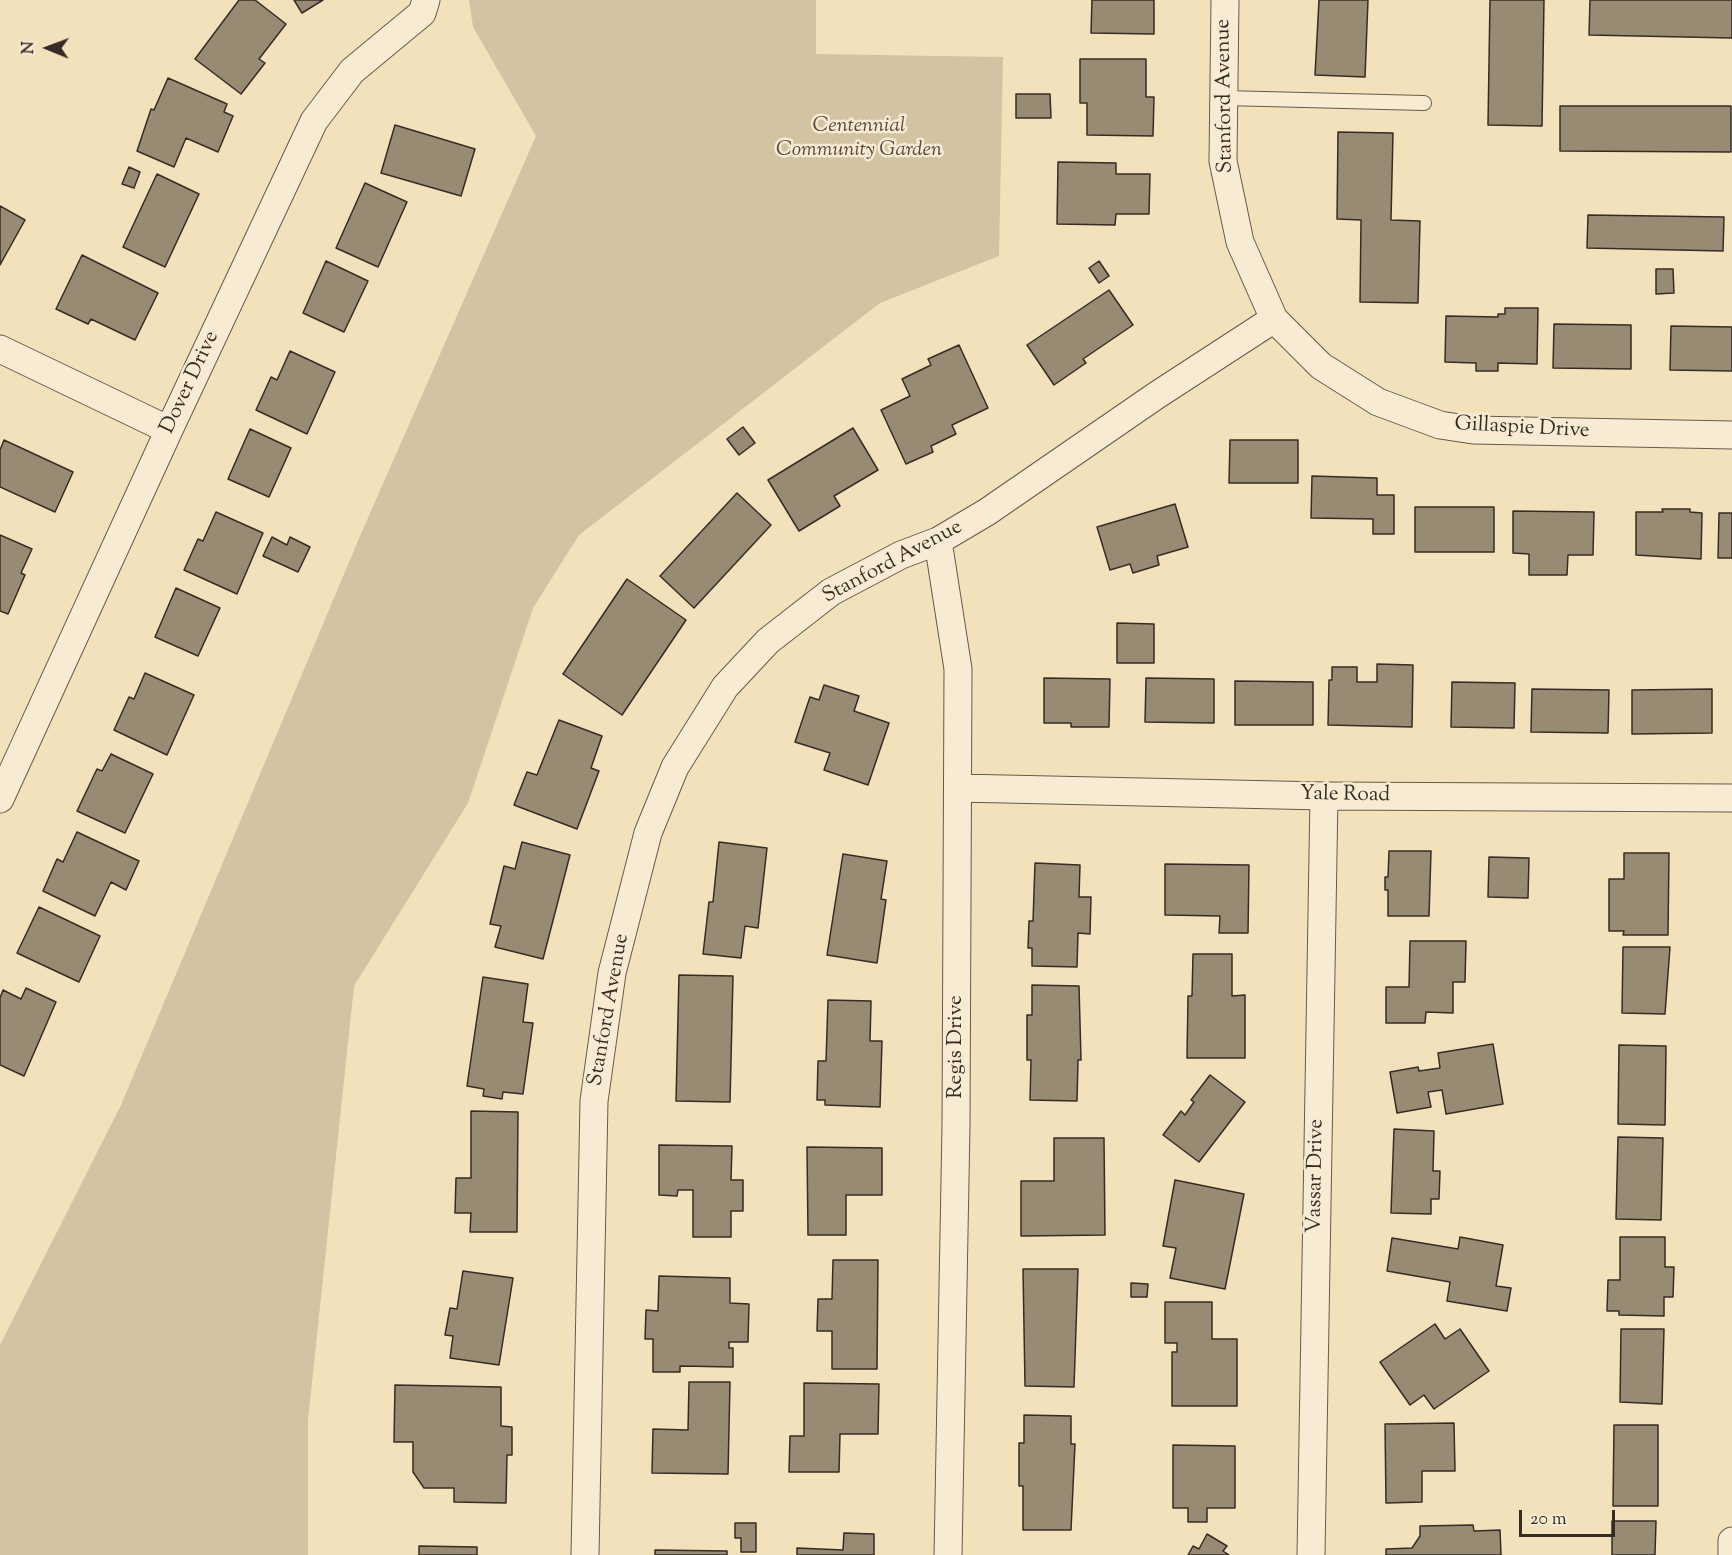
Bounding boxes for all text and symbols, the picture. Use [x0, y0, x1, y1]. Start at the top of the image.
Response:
north arrow [18, 18, 78, 78]
street label: Stanford Avenue [1212, 19, 1240, 173]
text: N [18, 41, 41, 54]
park label: Centennial Community Garden [776, 114, 942, 164]
street label: Dover Drive [156, 328, 226, 438]
street label: Gillaspie Drive [1454, 413, 1590, 445]
street label: Stanford Avenue [819, 516, 967, 610]
street label: Yale Road [1300, 783, 1390, 809]
street label: Stanford Avenue [584, 932, 636, 1088]
street label: Regis Drive [944, 995, 970, 1099]
street label: Vassar Drive [1303, 1119, 1331, 1233]
scale bar [1522, 1498, 1618, 1536]
text: 20 m [1530, 1507, 1567, 1533]

